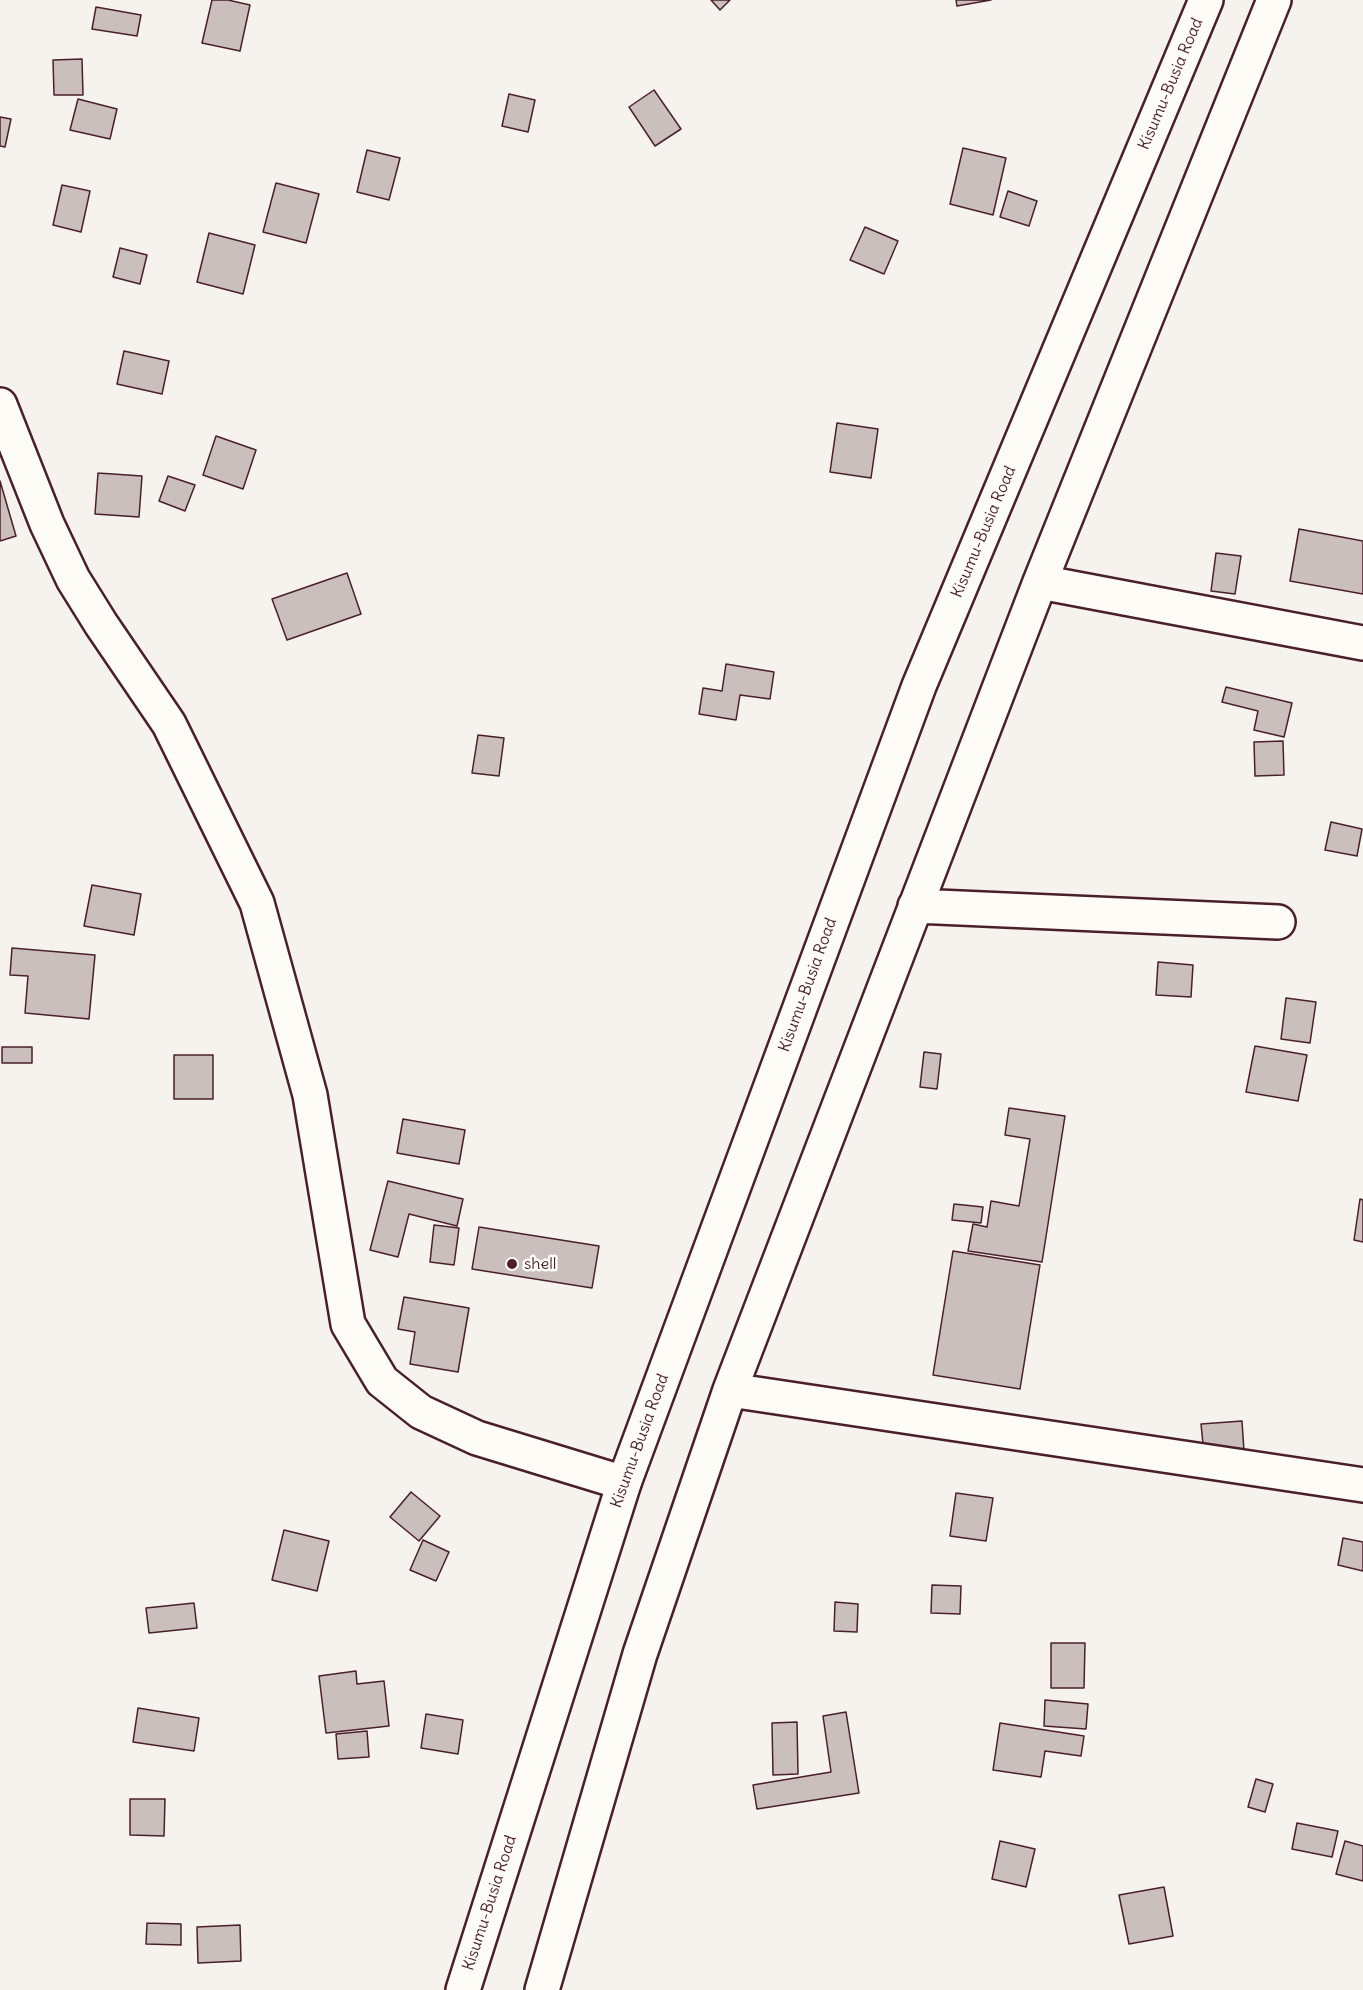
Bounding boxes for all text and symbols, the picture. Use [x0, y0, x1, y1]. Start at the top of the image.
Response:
street label: Kisumu-Busia Road [1135, 15, 1207, 153]
street label: Kisumu-Busia Road [948, 463, 1020, 601]
street label: Kisumu-Busia Road [775, 915, 841, 1055]
place label: shell [524, 1254, 556, 1274]
marker: shell [505, 1257, 519, 1271]
street label: Kisumu-Busia Road [607, 1371, 673, 1511]
street label: Kisumu-Busia Road [459, 1833, 521, 1973]

